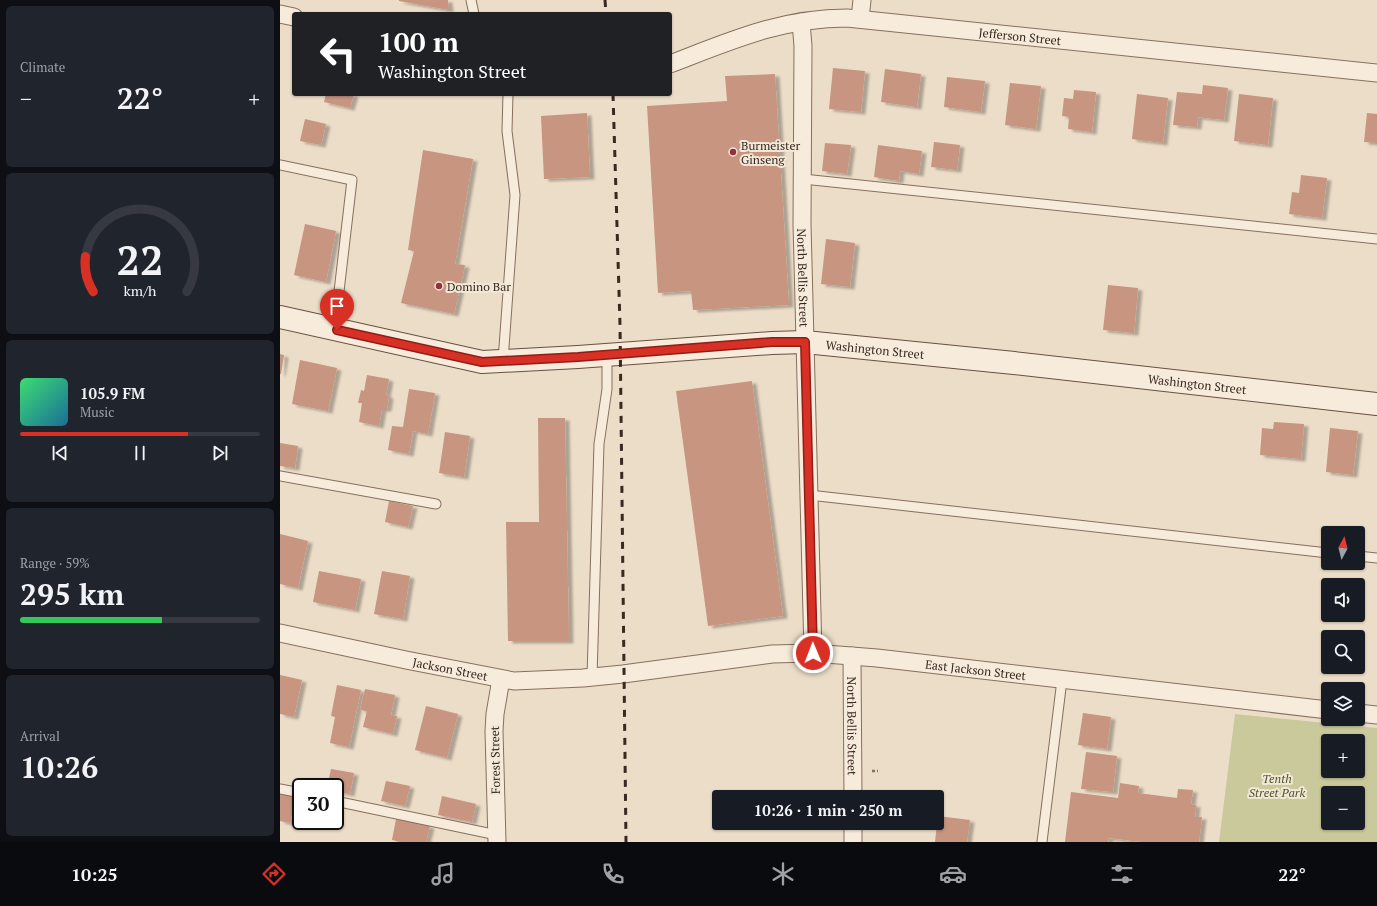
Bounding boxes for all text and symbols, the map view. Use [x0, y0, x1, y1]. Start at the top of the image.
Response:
text: 100 m [378, 23, 459, 60]
street label: Jefferson Street [978, 24, 1062, 48]
icon: left [312, 28, 364, 80]
text: Climate [20, 58, 65, 76]
text: Washington Street [378, 59, 526, 83]
text: 22° [117, 78, 163, 118]
text: − [20, 84, 32, 113]
text: + [248, 84, 260, 113]
place label: Burmeister Ginseng [741, 138, 801, 167]
marker: Burmeister Ginseng [728, 147, 738, 157]
street label: North Bellis Street [795, 228, 812, 328]
text: 22 [116, 232, 164, 287]
place label: Domino Bar [447, 279, 511, 294]
text: km/h [124, 280, 157, 299]
marker: Domino Bar [434, 281, 444, 291]
pin [320, 289, 354, 330]
icon: arrive [326, 295, 348, 317]
street label: Washington Street [825, 337, 926, 362]
street label: Washington Street [1147, 371, 1248, 397]
text: 105.9 FM [80, 383, 145, 403]
text: Music [80, 403, 114, 421]
icon: previous [49, 442, 71, 464]
icon: pause [129, 442, 151, 464]
icon: next [209, 442, 231, 464]
north arrow [1321, 526, 1365, 570]
map controls [1321, 526, 1365, 830]
text: Range · 59% [20, 554, 90, 572]
text: 295 km [20, 574, 124, 614]
button: sound [1321, 578, 1365, 622]
button: search [1321, 630, 1365, 674]
position arrow [792, 632, 834, 674]
street label: Jackson Street [412, 654, 490, 683]
street label: East Jackson Street [924, 656, 1027, 683]
street label: North Bellis Street [845, 676, 860, 776]
button: layers [1321, 682, 1365, 726]
street label: Forest Street [487, 725, 503, 794]
text: Arrival [20, 727, 60, 745]
button: + [1321, 734, 1365, 778]
text: 10:26 [20, 747, 98, 787]
park label: Tenth Street Park [1249, 771, 1305, 800]
speed limit sign: 30 [292, 778, 344, 830]
button: − [1321, 786, 1365, 830]
text: 10:26 · 1 min · 250 m [754, 800, 902, 820]
icon: directions [260, 860, 288, 888]
icon: music [429, 860, 457, 888]
icon: phone [599, 860, 627, 888]
icon: climate [769, 860, 797, 888]
icon: car [939, 860, 967, 888]
icon: filters [1108, 860, 1136, 888]
text: 10:25 [71, 862, 118, 886]
text: 22° [1278, 862, 1306, 886]

